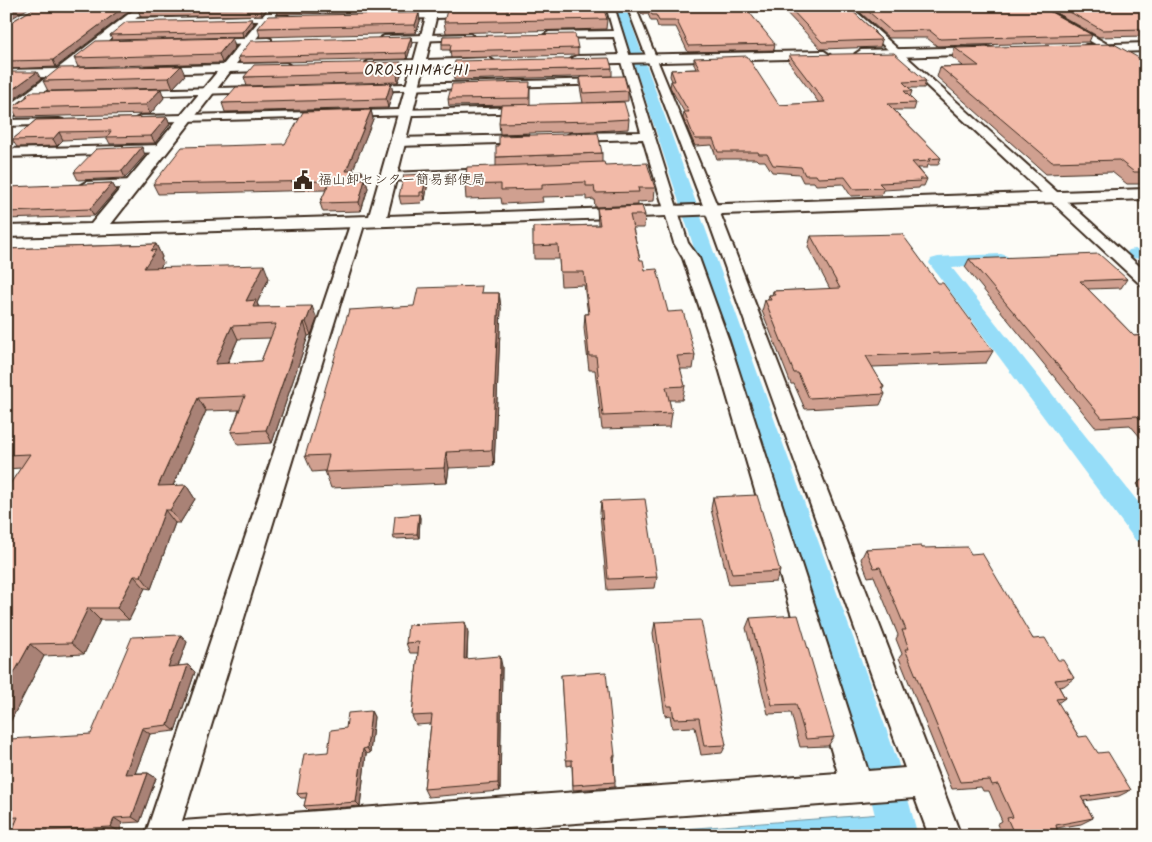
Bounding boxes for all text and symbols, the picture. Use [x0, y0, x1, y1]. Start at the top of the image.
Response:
district label: OROSHIMACHI [364, 59, 470, 83]
public building icon: 福山卸センター簡易郵便局 [292, 169, 314, 191]
place label: 福山卸センター簡易郵便局 [318, 169, 485, 191]

